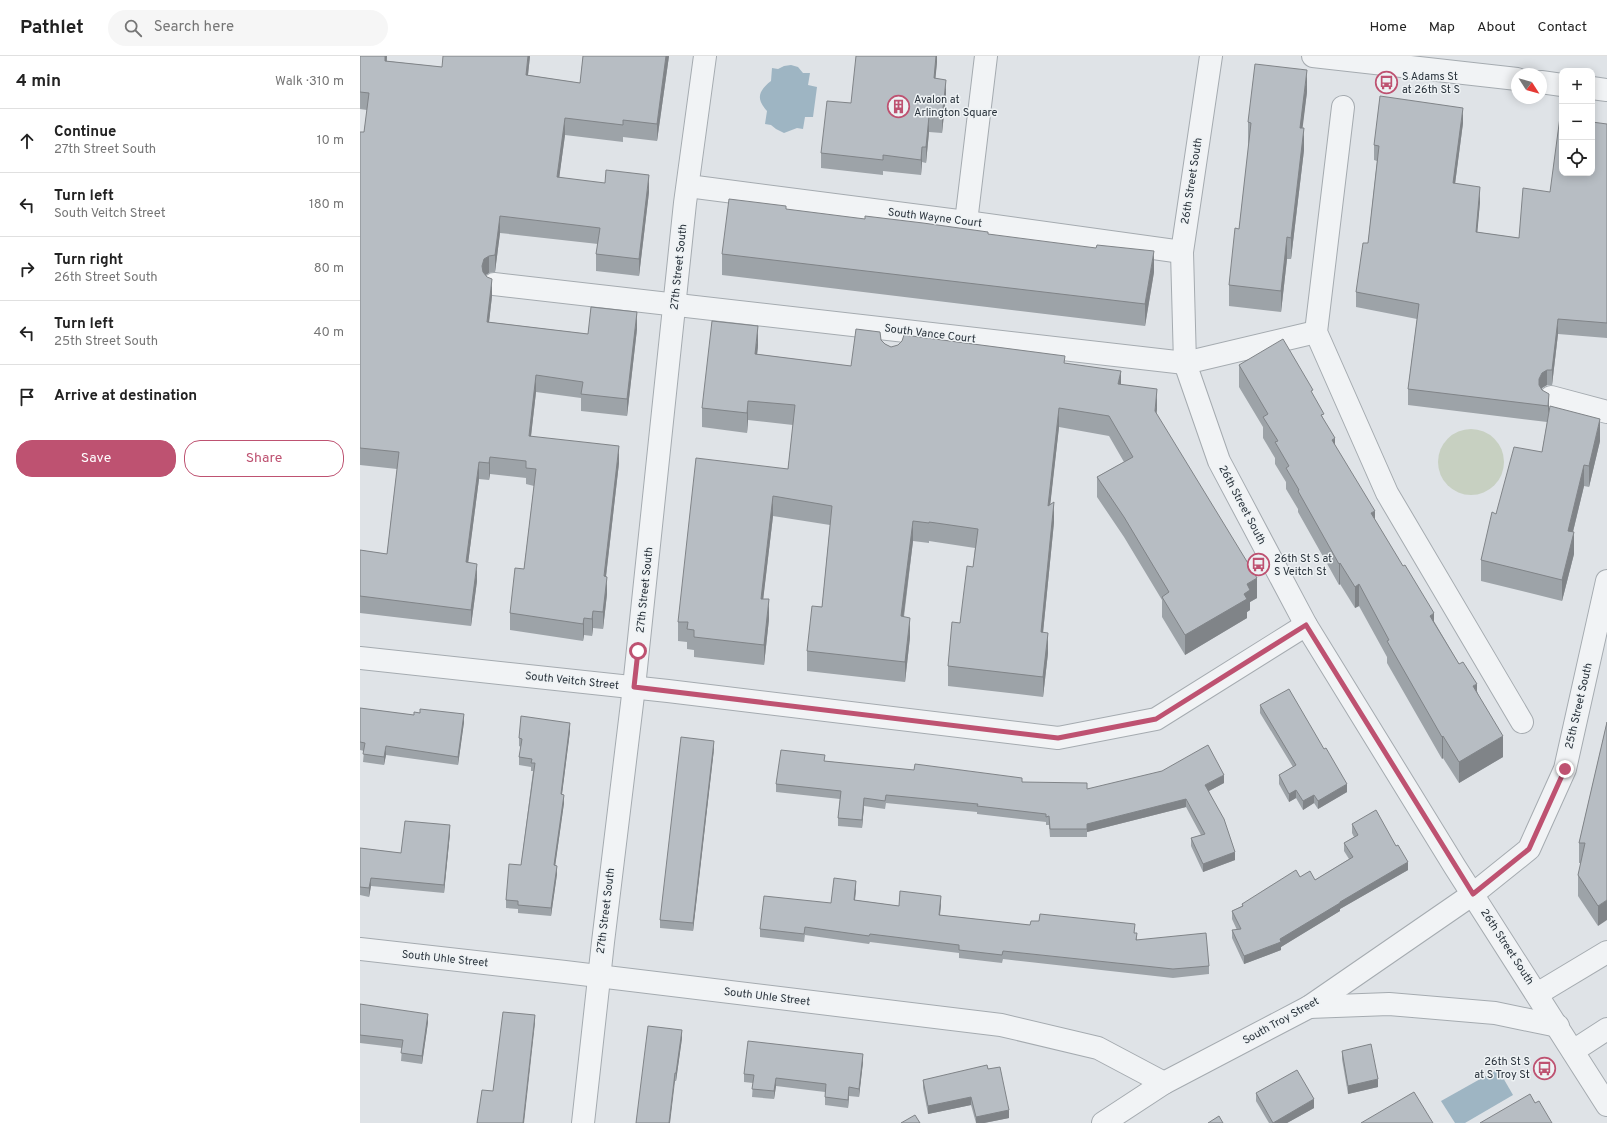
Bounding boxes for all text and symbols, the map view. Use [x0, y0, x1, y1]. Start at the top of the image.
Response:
search box [108, 10, 388, 46]
text: Pathlet [20, 16, 84, 40]
icon: search [122, 17, 144, 39]
text: Search here [154, 18, 234, 37]
text: Home [1370, 19, 1407, 36]
text: Map [1429, 19, 1455, 36]
text: About [1477, 19, 1516, 36]
text: Contact [1538, 19, 1587, 36]
north arrow [1511, 68, 1547, 104]
map controls [1559, 68, 1595, 176]
button: + [1559, 68, 1595, 104]
bus stop icon: S Adams St at 26th St S [1374, 70, 1400, 96]
place label: S Adams St at 26th St S [1402, 70, 1460, 97]
text: 4 min [16, 71, 61, 93]
text: Walk · 310 m [275, 74, 344, 90]
building icon: Avalon at Arlington Square [886, 93, 912, 119]
place label: Avalon at Arlington Square [914, 93, 998, 120]
button: − [1559, 104, 1595, 140]
text: Continue [54, 123, 116, 142]
icon: ahead [16, 130, 38, 152]
text: 10 m [317, 133, 344, 149]
street label: 26th Street South [1178, 137, 1206, 225]
button: locate [1559, 140, 1595, 176]
text: 27th Street South [54, 142, 156, 158]
text: Turn left [54, 187, 114, 206]
icon: left [16, 194, 38, 216]
text: 180 m [309, 197, 344, 213]
street label: South Wayne Court [887, 205, 983, 231]
text: South Veitch Street [54, 206, 166, 222]
street label: 27th Street South [668, 223, 690, 311]
text: Turn right [54, 251, 123, 270]
icon: right [16, 258, 38, 280]
text: 80 m [314, 261, 344, 277]
text: 26th Street South [54, 270, 158, 286]
text: Turn left [54, 315, 114, 334]
street label: South Vance Court [884, 321, 976, 347]
icon: left [16, 322, 38, 344]
text: 40 m [314, 325, 344, 341]
text: 25th Street South [54, 334, 158, 350]
icon: arrive [16, 386, 38, 408]
text: Arrive at destination [54, 387, 197, 406]
button: Save [16, 440, 176, 477]
button: Share [184, 440, 344, 477]
street label: 26th Street South [1215, 463, 1269, 547]
street label: 27th Street South [634, 546, 656, 634]
bus stop icon: 26th St S at S Veitch St [1246, 552, 1272, 578]
place label: 26th St S at S Veitch St [1274, 552, 1332, 579]
route start [629, 642, 647, 660]
street label: 25th Street South [1562, 662, 1596, 750]
street label: South Veitch Street [524, 669, 620, 693]
route end [1556, 760, 1574, 778]
street label: 27th Street South [594, 867, 618, 955]
street label: 26th Street South [1477, 906, 1537, 988]
street label: South Uhle Street [401, 947, 489, 971]
street label: South Uhle Street [723, 985, 811, 1009]
street label: South Troy Street [1240, 994, 1322, 1048]
place label: 26th St S at S Troy St [1474, 1055, 1530, 1082]
bus stop icon: 26th St S at S Troy St [1532, 1055, 1558, 1081]

